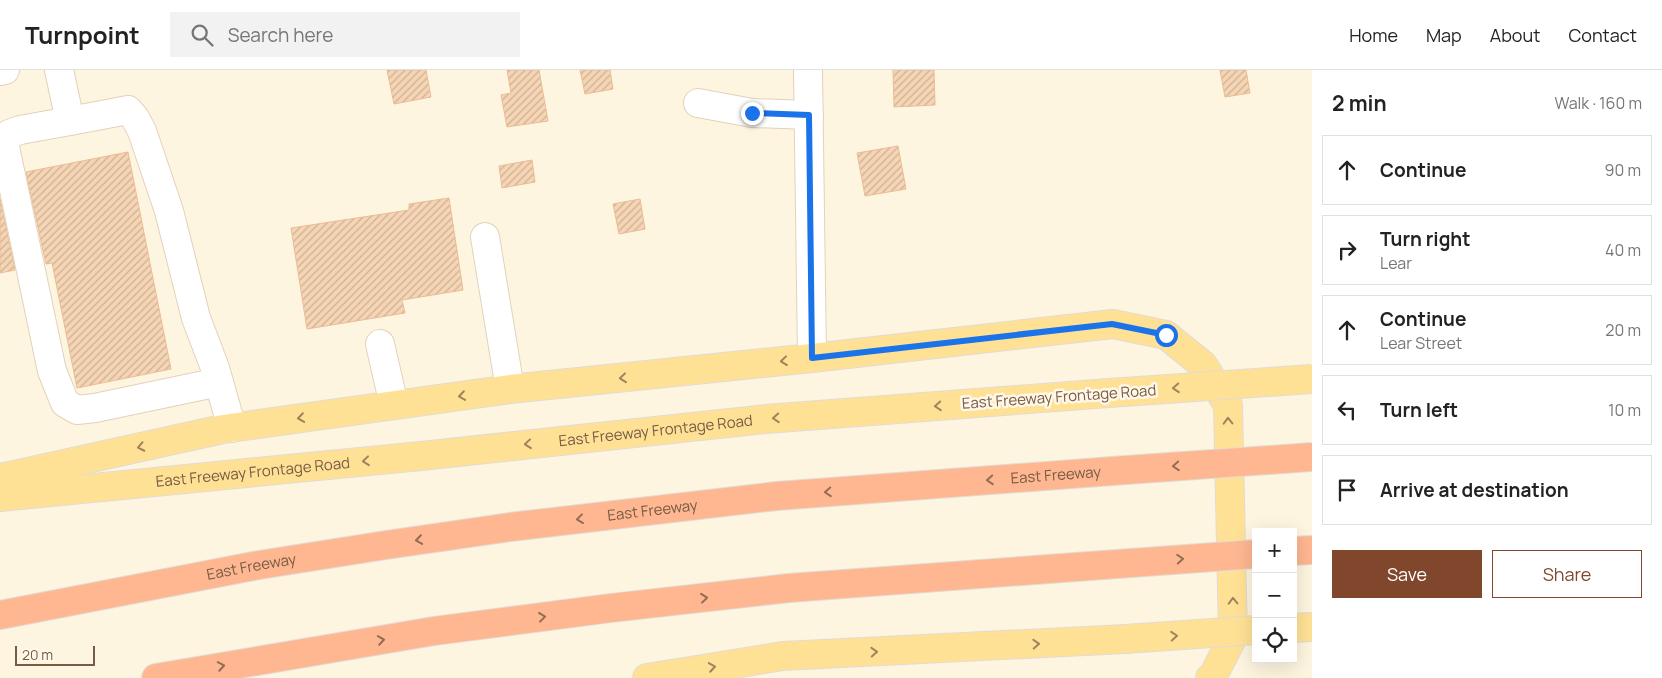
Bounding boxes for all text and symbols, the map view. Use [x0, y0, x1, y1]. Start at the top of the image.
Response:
search box [170, 12, 520, 57]
text: Turnpoint [25, 18, 140, 51]
icon: search [188, 21, 216, 49]
text: Search here [228, 22, 333, 48]
text: Home [1349, 23, 1398, 47]
text: Map [1426, 23, 1462, 47]
text: About [1490, 23, 1540, 47]
text: Contact [1568, 23, 1637, 47]
text: 2 min [1332, 89, 1387, 117]
text: Walk · 160 m [1554, 92, 1642, 114]
route end [741, 102, 764, 125]
icon: ahead [1333, 156, 1361, 184]
text: Continue [1380, 157, 1466, 183]
text: 90 m [1605, 159, 1641, 181]
text: Turn right [1380, 226, 1470, 252]
icon: right [1333, 236, 1361, 264]
text: 40 m [1605, 239, 1641, 261]
text: Lear [1380, 252, 1412, 274]
text: Continue [1380, 306, 1466, 332]
icon: ahead [1333, 316, 1361, 344]
text: 20 m [1605, 319, 1641, 341]
route start [1155, 324, 1178, 347]
text: Lear Street [1380, 332, 1462, 354]
one-way arrow [780, 355, 788, 366]
one-way arrow [618, 372, 626, 383]
street label: East Freeway Frontage Road [961, 379, 1157, 414]
one-way arrow [1172, 383, 1180, 394]
one-way arrow [457, 390, 465, 401]
icon: left [1333, 396, 1361, 424]
text: Turn left [1380, 397, 1458, 423]
text: 10 m [1608, 399, 1641, 421]
one-way arrow [934, 400, 942, 411]
street label: East Freeway Frontage Road [558, 409, 754, 451]
one-way arrow [296, 412, 304, 423]
one-way arrow [772, 412, 780, 423]
one-way arrow [1223, 417, 1234, 425]
one-way arrow [523, 438, 531, 449]
one-way arrow [136, 441, 145, 452]
street label: East Freeway Frontage Road [155, 452, 351, 492]
one-way arrow [362, 455, 370, 466]
street label: East Freeway [1010, 461, 1102, 489]
one-way arrow [1172, 461, 1180, 472]
one-way arrow [986, 474, 994, 485]
icon: arrive [1333, 476, 1361, 504]
text: Arrive at destination [1380, 477, 1569, 503]
one-way arrow [824, 486, 832, 497]
street label: East Freeway [606, 494, 699, 526]
one-way arrow [575, 513, 584, 523]
map controls [1252, 528, 1297, 663]
button: + [1252, 528, 1297, 573]
one-way arrow [414, 534, 422, 545]
street label: East Freeway [205, 548, 298, 585]
button: Save [1332, 550, 1482, 598]
button: Share [1492, 550, 1642, 598]
one-way arrow [1176, 554, 1184, 565]
button: − [1252, 573, 1297, 618]
one-way arrow [700, 593, 708, 604]
one-way arrow [1227, 597, 1238, 605]
one-way arrow [539, 612, 547, 623]
button: locate [1252, 618, 1297, 663]
one-way arrow [1170, 631, 1178, 642]
one-way arrow [377, 635, 386, 645]
one-way arrow [1032, 638, 1040, 649]
scale bar [15, 643, 95, 666]
text: 20 m [22, 645, 53, 664]
one-way arrow [870, 646, 878, 657]
one-way arrow [217, 662, 225, 672]
one-way arrow [708, 663, 717, 673]

